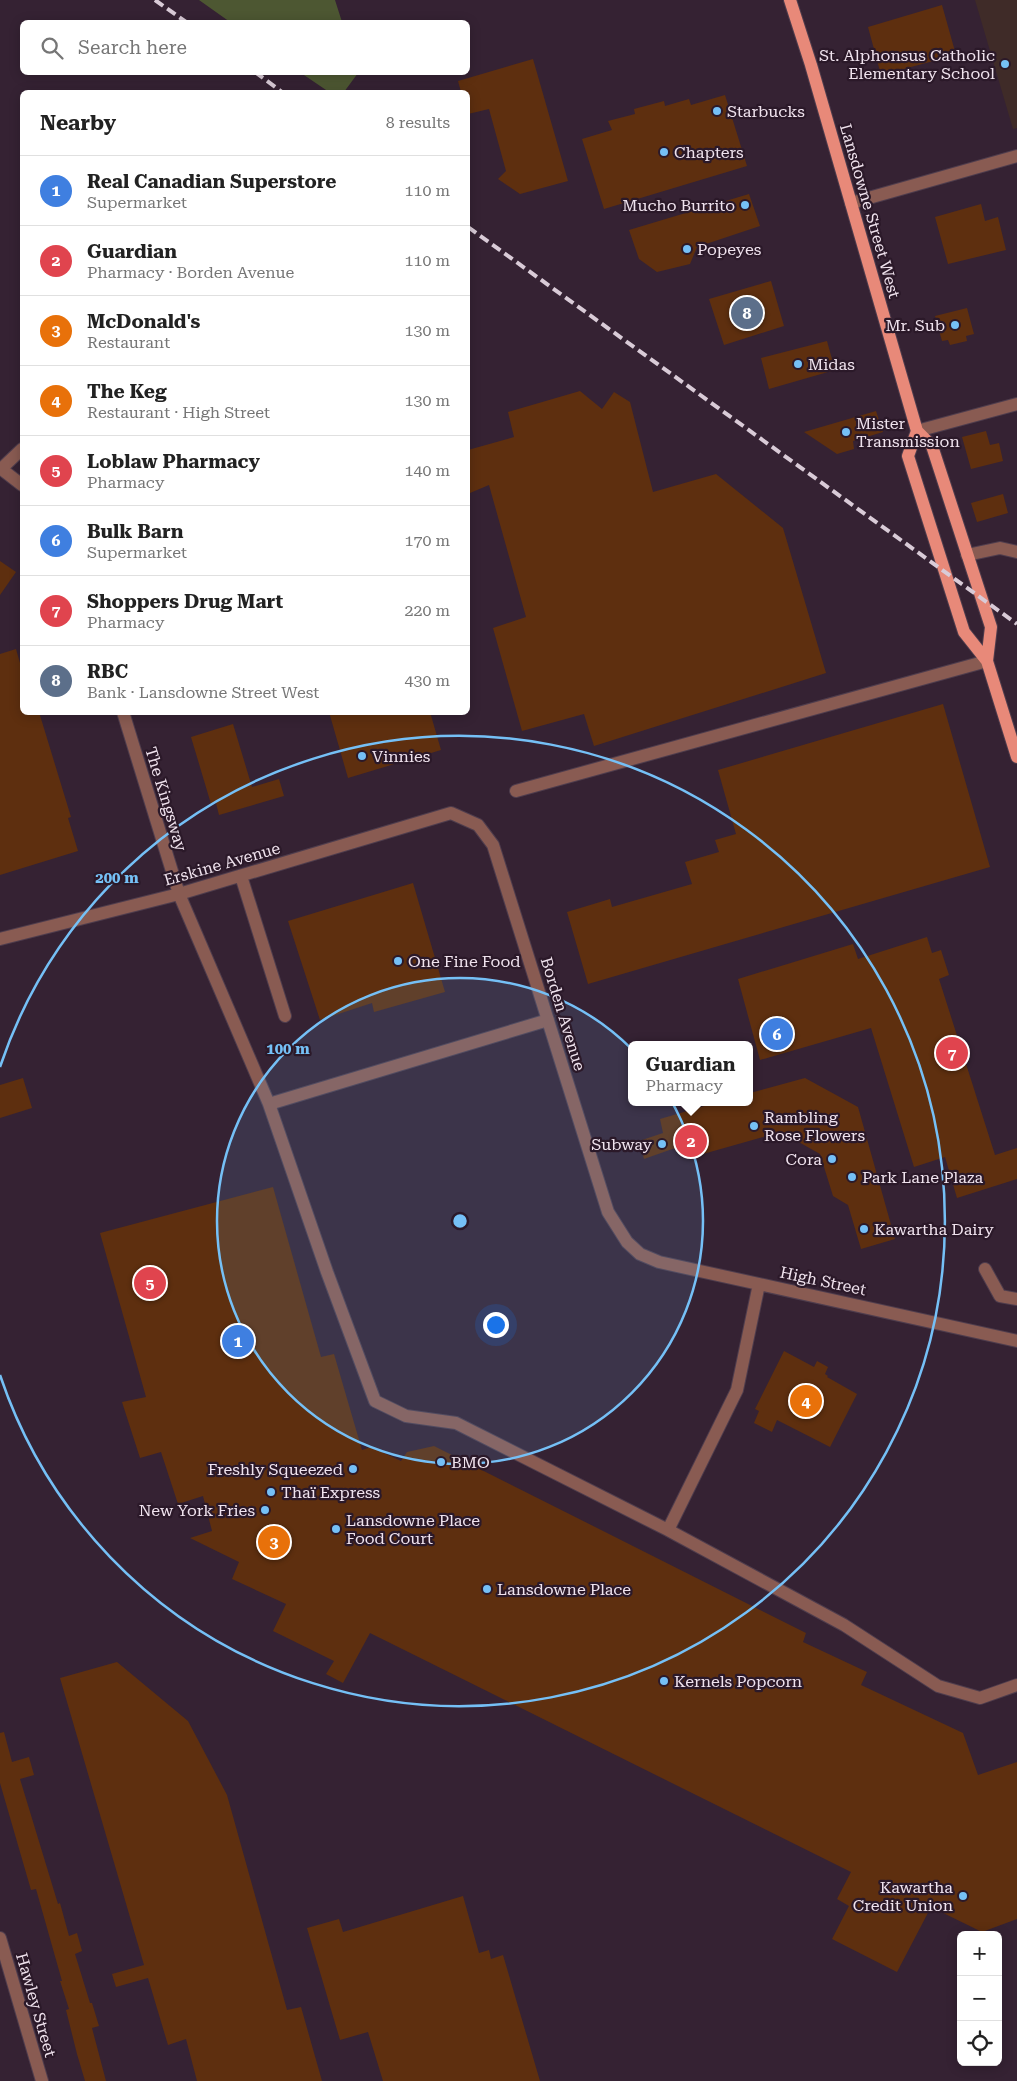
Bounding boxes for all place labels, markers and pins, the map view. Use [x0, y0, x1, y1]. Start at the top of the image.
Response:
place label: St. Alphonsus Catholic Elementary School [819, 46, 995, 83]
marker: St. Alphonsus Catholic Elementary School [999, 58, 1011, 70]
place label: Starbucks [727, 102, 805, 121]
marker: Starbucks [711, 105, 723, 117]
place label: Chapters [674, 143, 744, 162]
marker: Chapters [658, 146, 670, 158]
place label: Mucho Burrito [622, 196, 735, 215]
marker: Mucho Burrito [739, 199, 751, 211]
place label: Popeyes [697, 240, 762, 259]
marker: Popeyes [681, 243, 693, 255]
pin: 8 [731, 294, 763, 332]
place label: Mr. Sub [885, 316, 945, 335]
marker: Mr. Sub [949, 319, 961, 331]
place label: Midas [808, 355, 855, 374]
marker: Midas [792, 358, 804, 370]
place label: Mister Transmission [856, 414, 960, 451]
marker: Mister Transmission [840, 426, 852, 438]
place label: Vinnies [372, 747, 431, 766]
marker: Vinnies [356, 750, 368, 762]
place label: One Fine Food [408, 952, 521, 971]
marker: One Fine Food [392, 955, 404, 967]
pin: 6 [761, 1015, 793, 1053]
pin: 7 [936, 1034, 968, 1072]
place label: Rambling Rose Flowers [764, 1108, 865, 1145]
marker: Rambling Rose Flowers [748, 1120, 760, 1132]
pin: 2 [675, 1122, 707, 1160]
place label: Subway [591, 1135, 653, 1154]
marker: Subway [656, 1138, 668, 1150]
place label: Cora [786, 1150, 822, 1169]
marker: Cora [826, 1153, 838, 1165]
place label: Park Lane Plaza [862, 1168, 983, 1187]
marker: Park Lane Plaza [846, 1171, 858, 1183]
centre of rings [451, 1212, 469, 1230]
place label: Kawartha Dairy [874, 1220, 994, 1239]
marker: Kawartha Dairy [858, 1223, 870, 1235]
pin: 5 [134, 1264, 166, 1302]
pin: 1 [222, 1322, 254, 1360]
pin: 4 [790, 1382, 822, 1420]
place label: BMO [451, 1453, 490, 1472]
marker: BMO [435, 1456, 447, 1468]
place label: Freshly Squeezed [208, 1460, 343, 1479]
marker: Freshly Squeezed [347, 1463, 359, 1475]
place label: Thaï Express [281, 1483, 381, 1502]
marker: Thaï Express [265, 1486, 277, 1498]
place label: New York Fries [139, 1501, 255, 1520]
marker: New York Fries [259, 1504, 271, 1516]
place label: Lansdowne Place Food Court [346, 1511, 480, 1548]
pin: 3 [258, 1523, 290, 1561]
marker: Lansdowne Place Food Court [330, 1523, 342, 1535]
place label: Lansdowne Place [497, 1580, 631, 1599]
marker: Lansdowne Place [481, 1583, 493, 1595]
place label: Kernels Popcorn [674, 1672, 802, 1691]
marker: Kernels Popcorn [658, 1675, 670, 1687]
place label: Kawartha Credit Union [853, 1878, 953, 1915]
marker: Kawartha Credit Union [957, 1890, 969, 1902]

